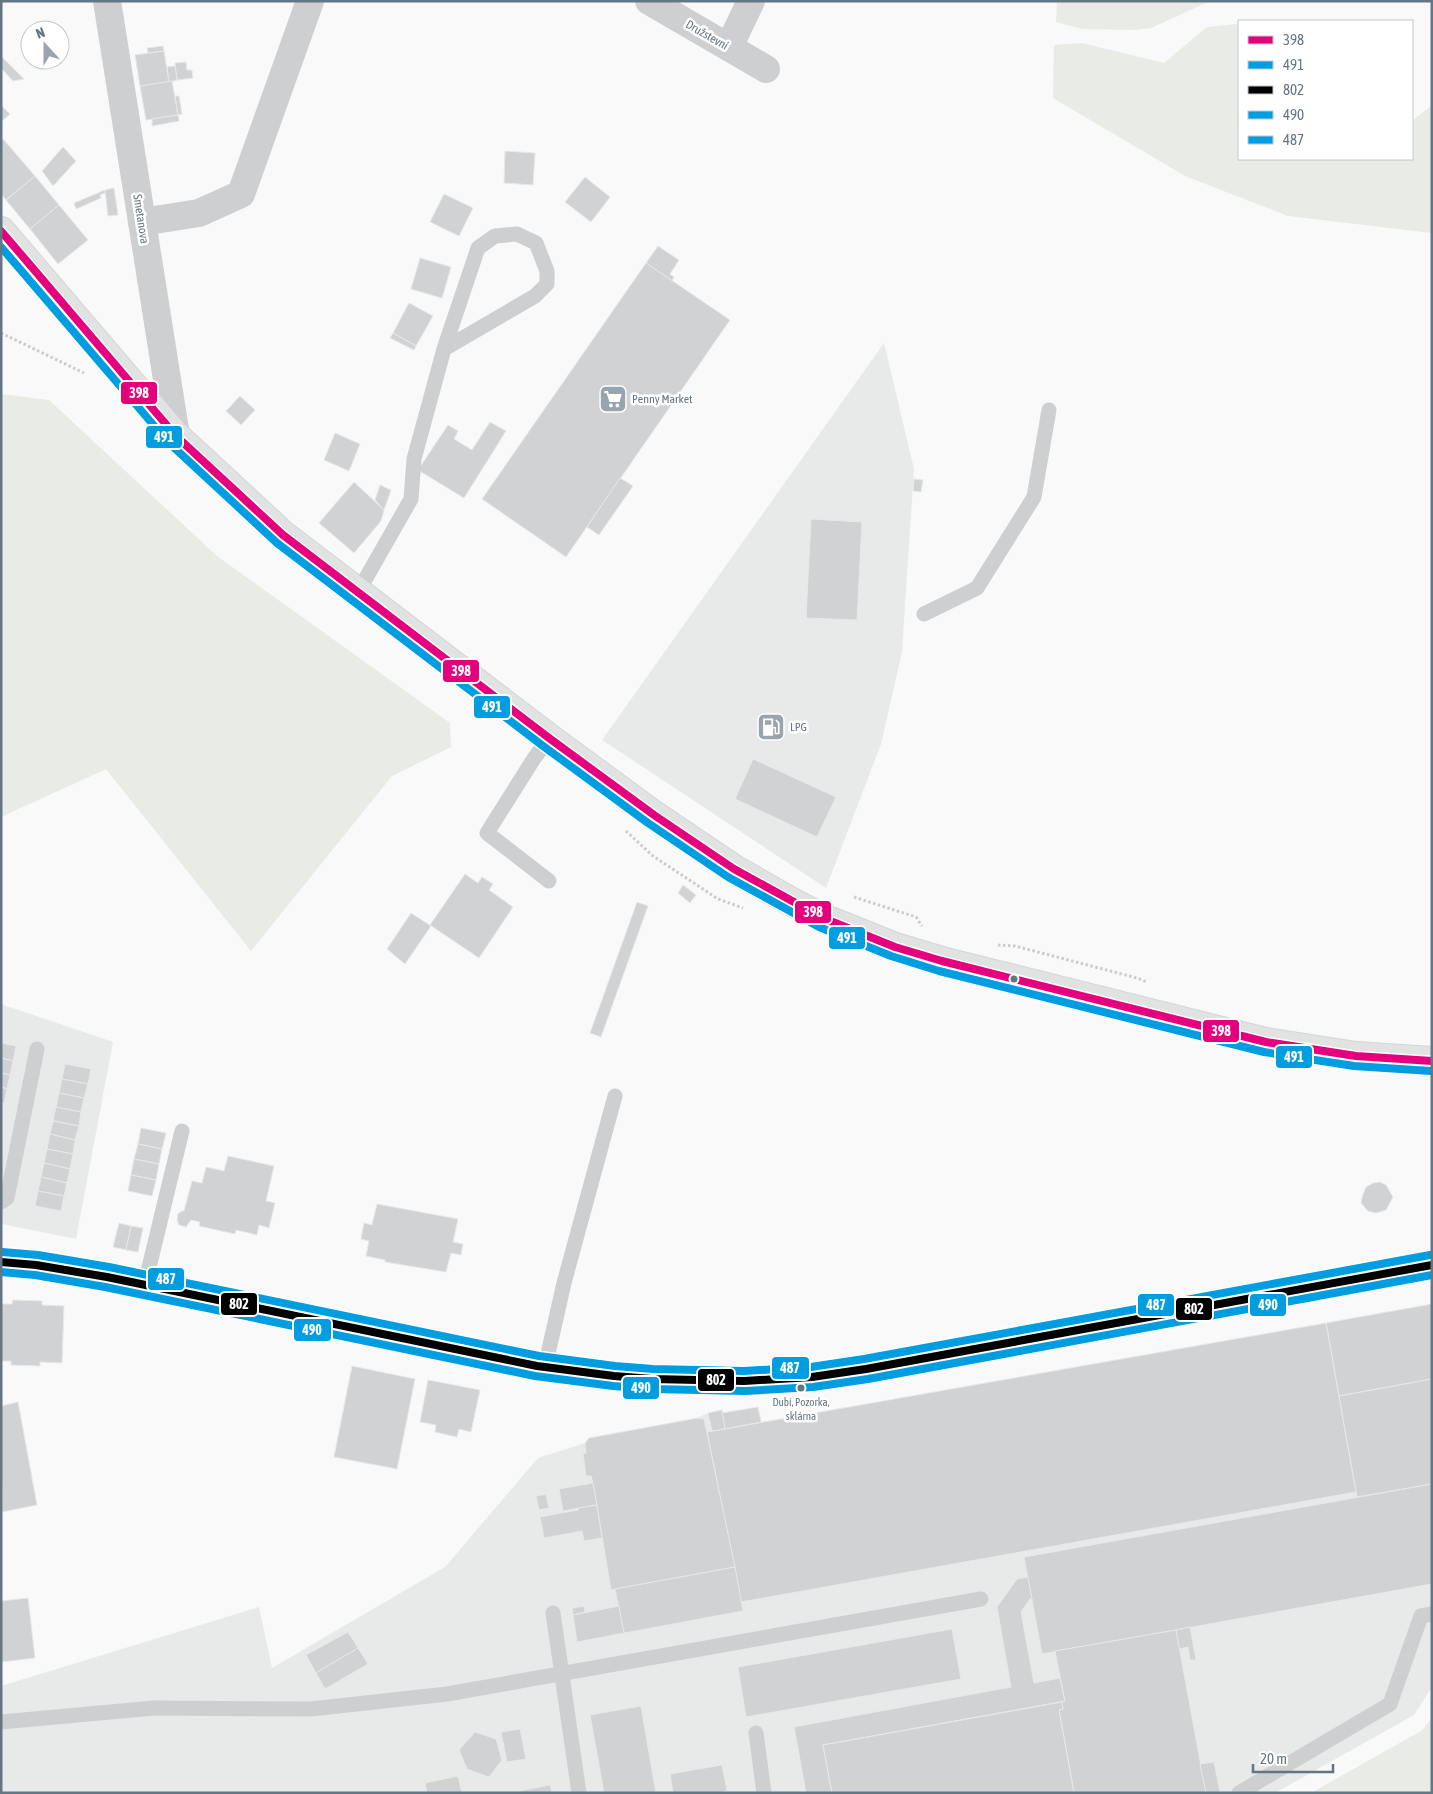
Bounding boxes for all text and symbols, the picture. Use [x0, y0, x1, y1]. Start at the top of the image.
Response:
street label: Družstevní [683, 17, 731, 53]
north arrow [20, 20, 70, 70]
legend [1238, 20, 1413, 160]
text: N [34, 24, 47, 42]
text: 398 [1283, 31, 1304, 48]
text: 491 [1283, 56, 1304, 73]
text: 802 [1283, 81, 1304, 98]
text: 490 [1283, 106, 1304, 123]
text: 487 [1283, 131, 1304, 148]
street label: Smetanova [130, 193, 152, 245]
line badge: 398 [120, 381, 158, 405]
supermarket icon: Penny Market [598, 384, 628, 414]
text: 398 [129, 385, 149, 401]
place label: Penny Market [632, 392, 693, 406]
line badge: 491 [145, 425, 183, 449]
text: 491 [153, 429, 174, 445]
line badge: 398 [442, 659, 480, 683]
text: 398 [451, 663, 471, 679]
line badge: 491 [473, 695, 511, 719]
text: 491 [481, 699, 502, 715]
fuel station icon: LPG [756, 712, 786, 742]
place label: LPG [790, 720, 807, 734]
line badge: 398 [794, 900, 832, 924]
text: 398 [803, 904, 823, 920]
line badge: 491 [828, 926, 866, 950]
text: 491 [836, 930, 857, 946]
unlabelled marker [1009, 974, 1019, 984]
line badge: 398 [1202, 1019, 1240, 1043]
text: 398 [1211, 1023, 1231, 1039]
line badge: 491 [1275, 1045, 1313, 1069]
text: 491 [1283, 1049, 1304, 1065]
line badge: 487 [147, 1267, 185, 1291]
text: 487 [155, 1271, 176, 1287]
line badge: 802 [220, 1292, 258, 1316]
line badge: 487 [1137, 1293, 1175, 1317]
line badge: 490 [1249, 1293, 1287, 1317]
text: 802 [229, 1296, 249, 1312]
text: 487 [1145, 1297, 1166, 1313]
line badge: 802 [1175, 1297, 1213, 1321]
text: 490 [1257, 1297, 1278, 1313]
text: 802 [1184, 1301, 1204, 1317]
line badge: 490 [293, 1318, 332, 1342]
text: 490 [301, 1322, 322, 1338]
line badge: 487 [771, 1356, 810, 1380]
text: 487 [779, 1360, 800, 1376]
line badge: 802 [697, 1368, 735, 1392]
text: 802 [706, 1372, 726, 1388]
line badge: 490 [622, 1376, 660, 1400]
text: 490 [630, 1380, 651, 1396]
marker: Dubí, Pozorka, sklárna [796, 1383, 806, 1393]
place label: Dubí, Pozorka, sklárna [772, 1396, 830, 1422]
scale bar [1253, 1742, 1333, 1774]
text: 20 m [1260, 1750, 1287, 1767]

